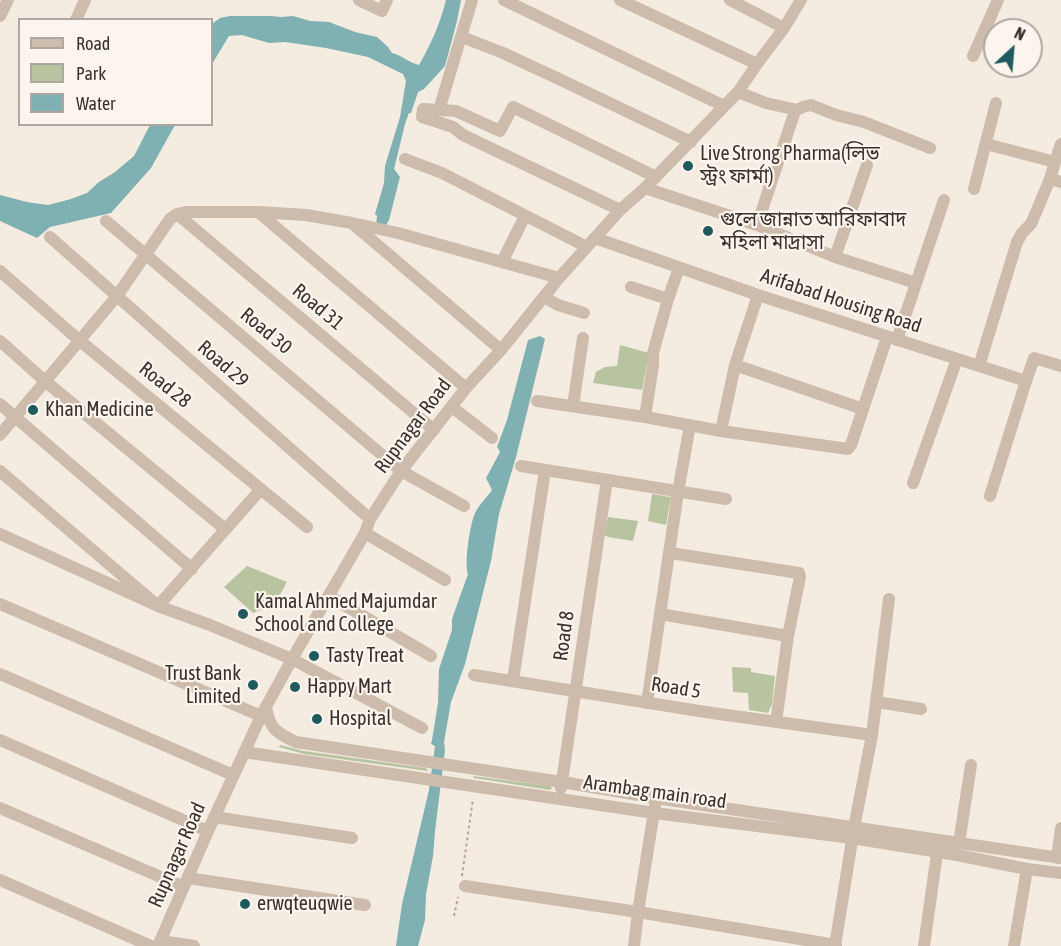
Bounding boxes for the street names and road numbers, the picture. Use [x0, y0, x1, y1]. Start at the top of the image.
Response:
street label: Arifabad Housing Road [758, 264, 924, 338]
street label: Road 31 [287, 279, 349, 335]
street label: Road 30 [235, 303, 297, 359]
street label: Road 29 [193, 335, 253, 393]
street label: Road 28 [134, 357, 196, 413]
street label: Rupnagar Road [370, 374, 456, 478]
street label: Road 8 [549, 609, 579, 663]
street label: Road 5 [649, 672, 703, 704]
street label: Arambag main road [582, 770, 728, 814]
street label: Rupnagar Road [143, 799, 211, 911]

